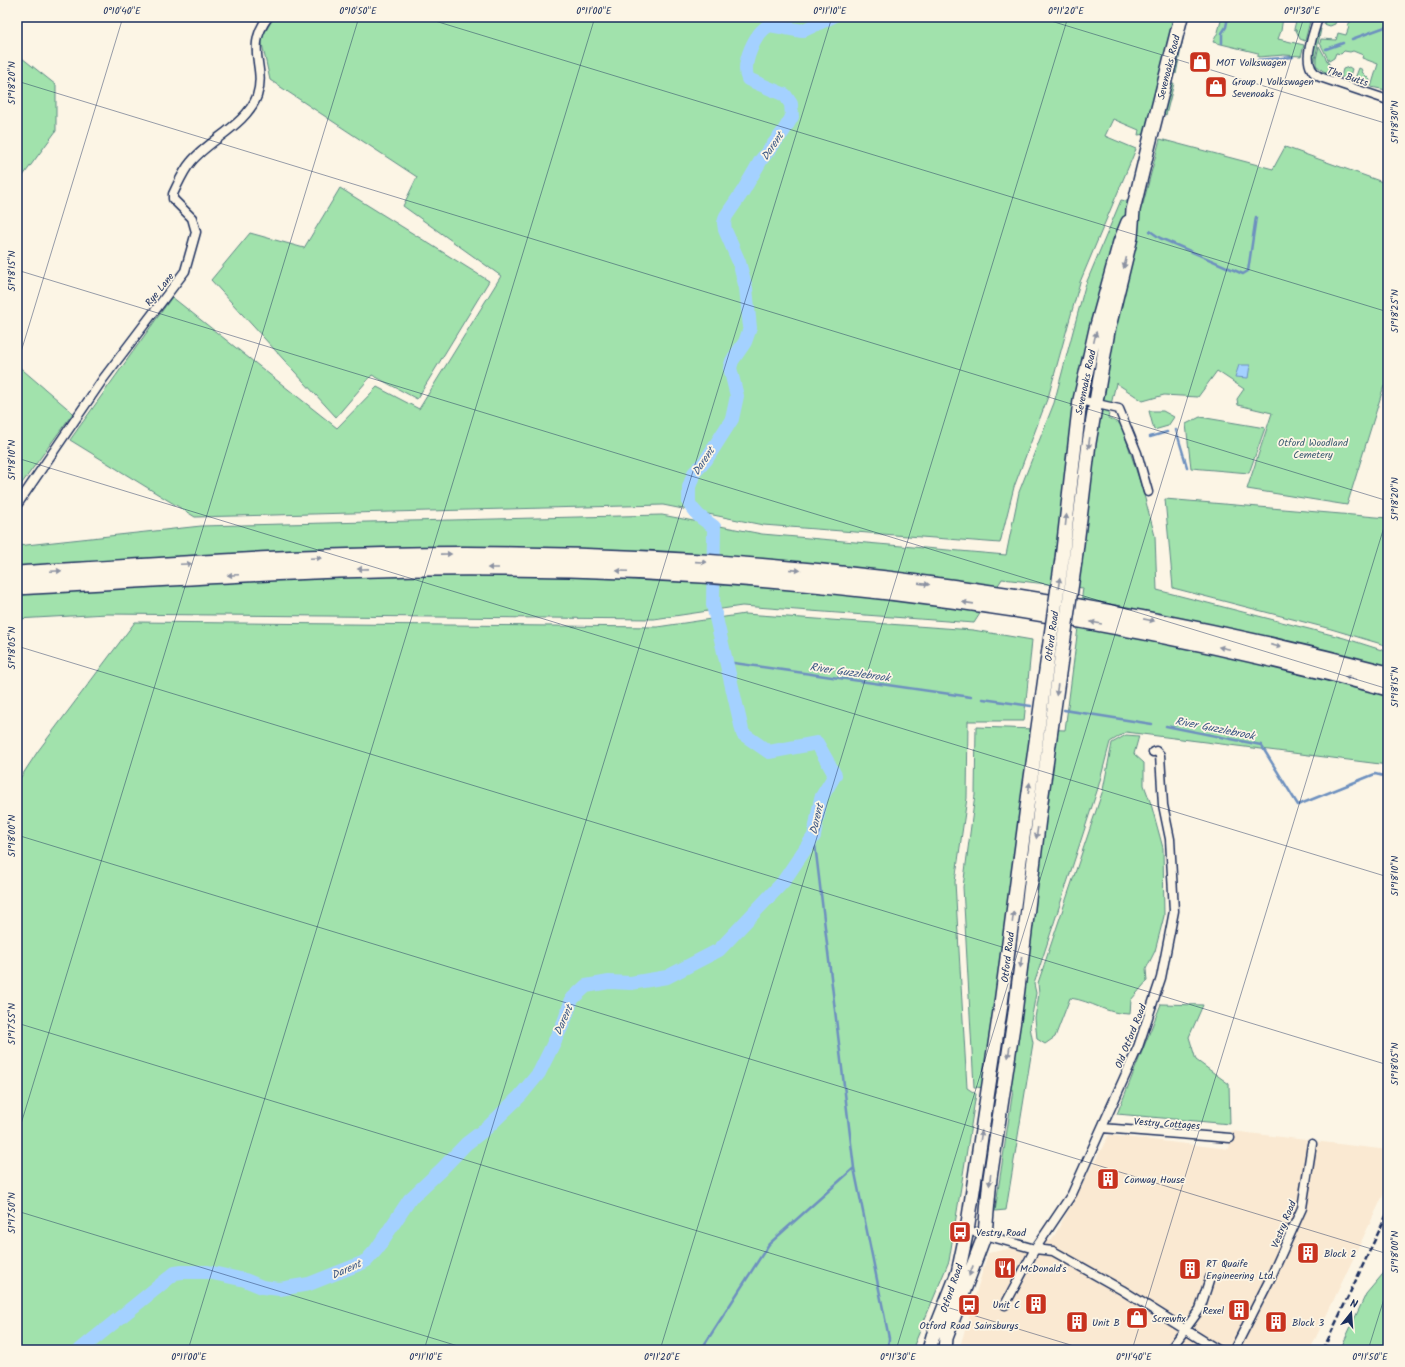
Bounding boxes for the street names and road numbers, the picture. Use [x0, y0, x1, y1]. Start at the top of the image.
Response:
street label: Sevenoaks Road [1153, 32, 1185, 101]
street label: The Butts [1325, 63, 1371, 91]
street label: Rye Lane [141, 269, 179, 310]
street label: Sevenoaks Road [1071, 347, 1101, 416]
street label: Otford Road [1041, 609, 1064, 662]
street label: Otford Road [997, 930, 1019, 983]
street label: Old Otford Road [1111, 1001, 1152, 1071]
street label: Vestry Cottages [1133, 1114, 1201, 1134]
street label: Vestry Road [1267, 1197, 1301, 1251]
street label: Otford Road [936, 1261, 968, 1315]

